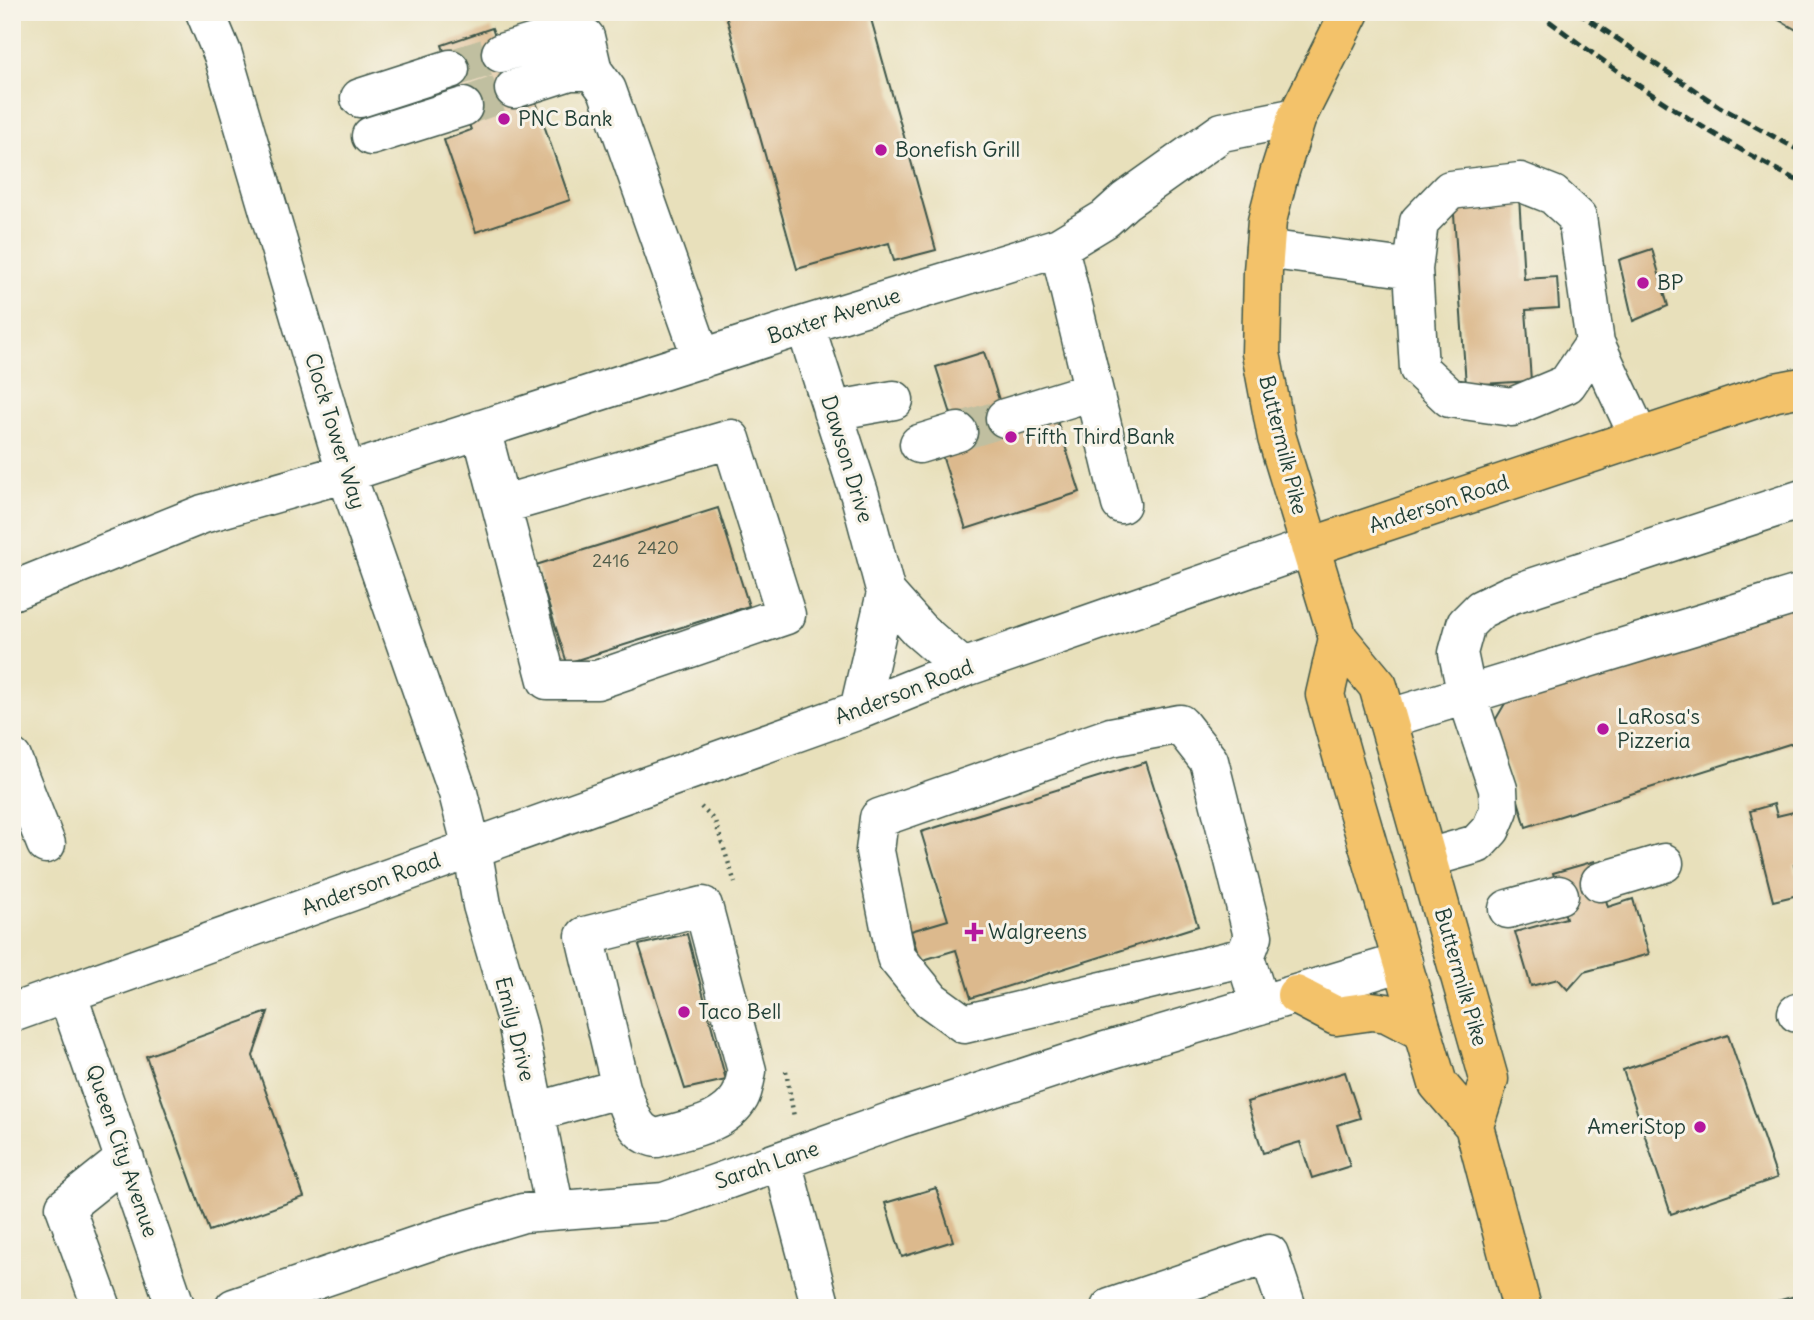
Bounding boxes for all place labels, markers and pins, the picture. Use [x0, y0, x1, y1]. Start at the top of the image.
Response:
place label: PNC Bank [518, 105, 613, 132]
marker: PNC Bank [496, 111, 512, 127]
place label: Bonefish Grill [895, 136, 1020, 163]
marker: Bonefish Grill [873, 142, 889, 158]
place label: BP [1657, 269, 1683, 296]
marker: BP [1635, 275, 1651, 291]
place label: Fifth Third Bank [1025, 423, 1175, 450]
marker: Fifth Third Bank [1003, 429, 1019, 445]
place label: LaRosa's Pizzeria [1617, 703, 1700, 754]
marker: LaRosa's Pizzeria [1595, 721, 1611, 737]
place label: Walgreens [988, 918, 1087, 945]
marker: Walgreens [966, 924, 982, 940]
place label: Taco Bell [698, 998, 781, 1025]
marker: Taco Bell [676, 1004, 692, 1020]
place label: AmeriStop [1587, 1113, 1686, 1140]
marker: AmeriStop [1692, 1119, 1708, 1135]

